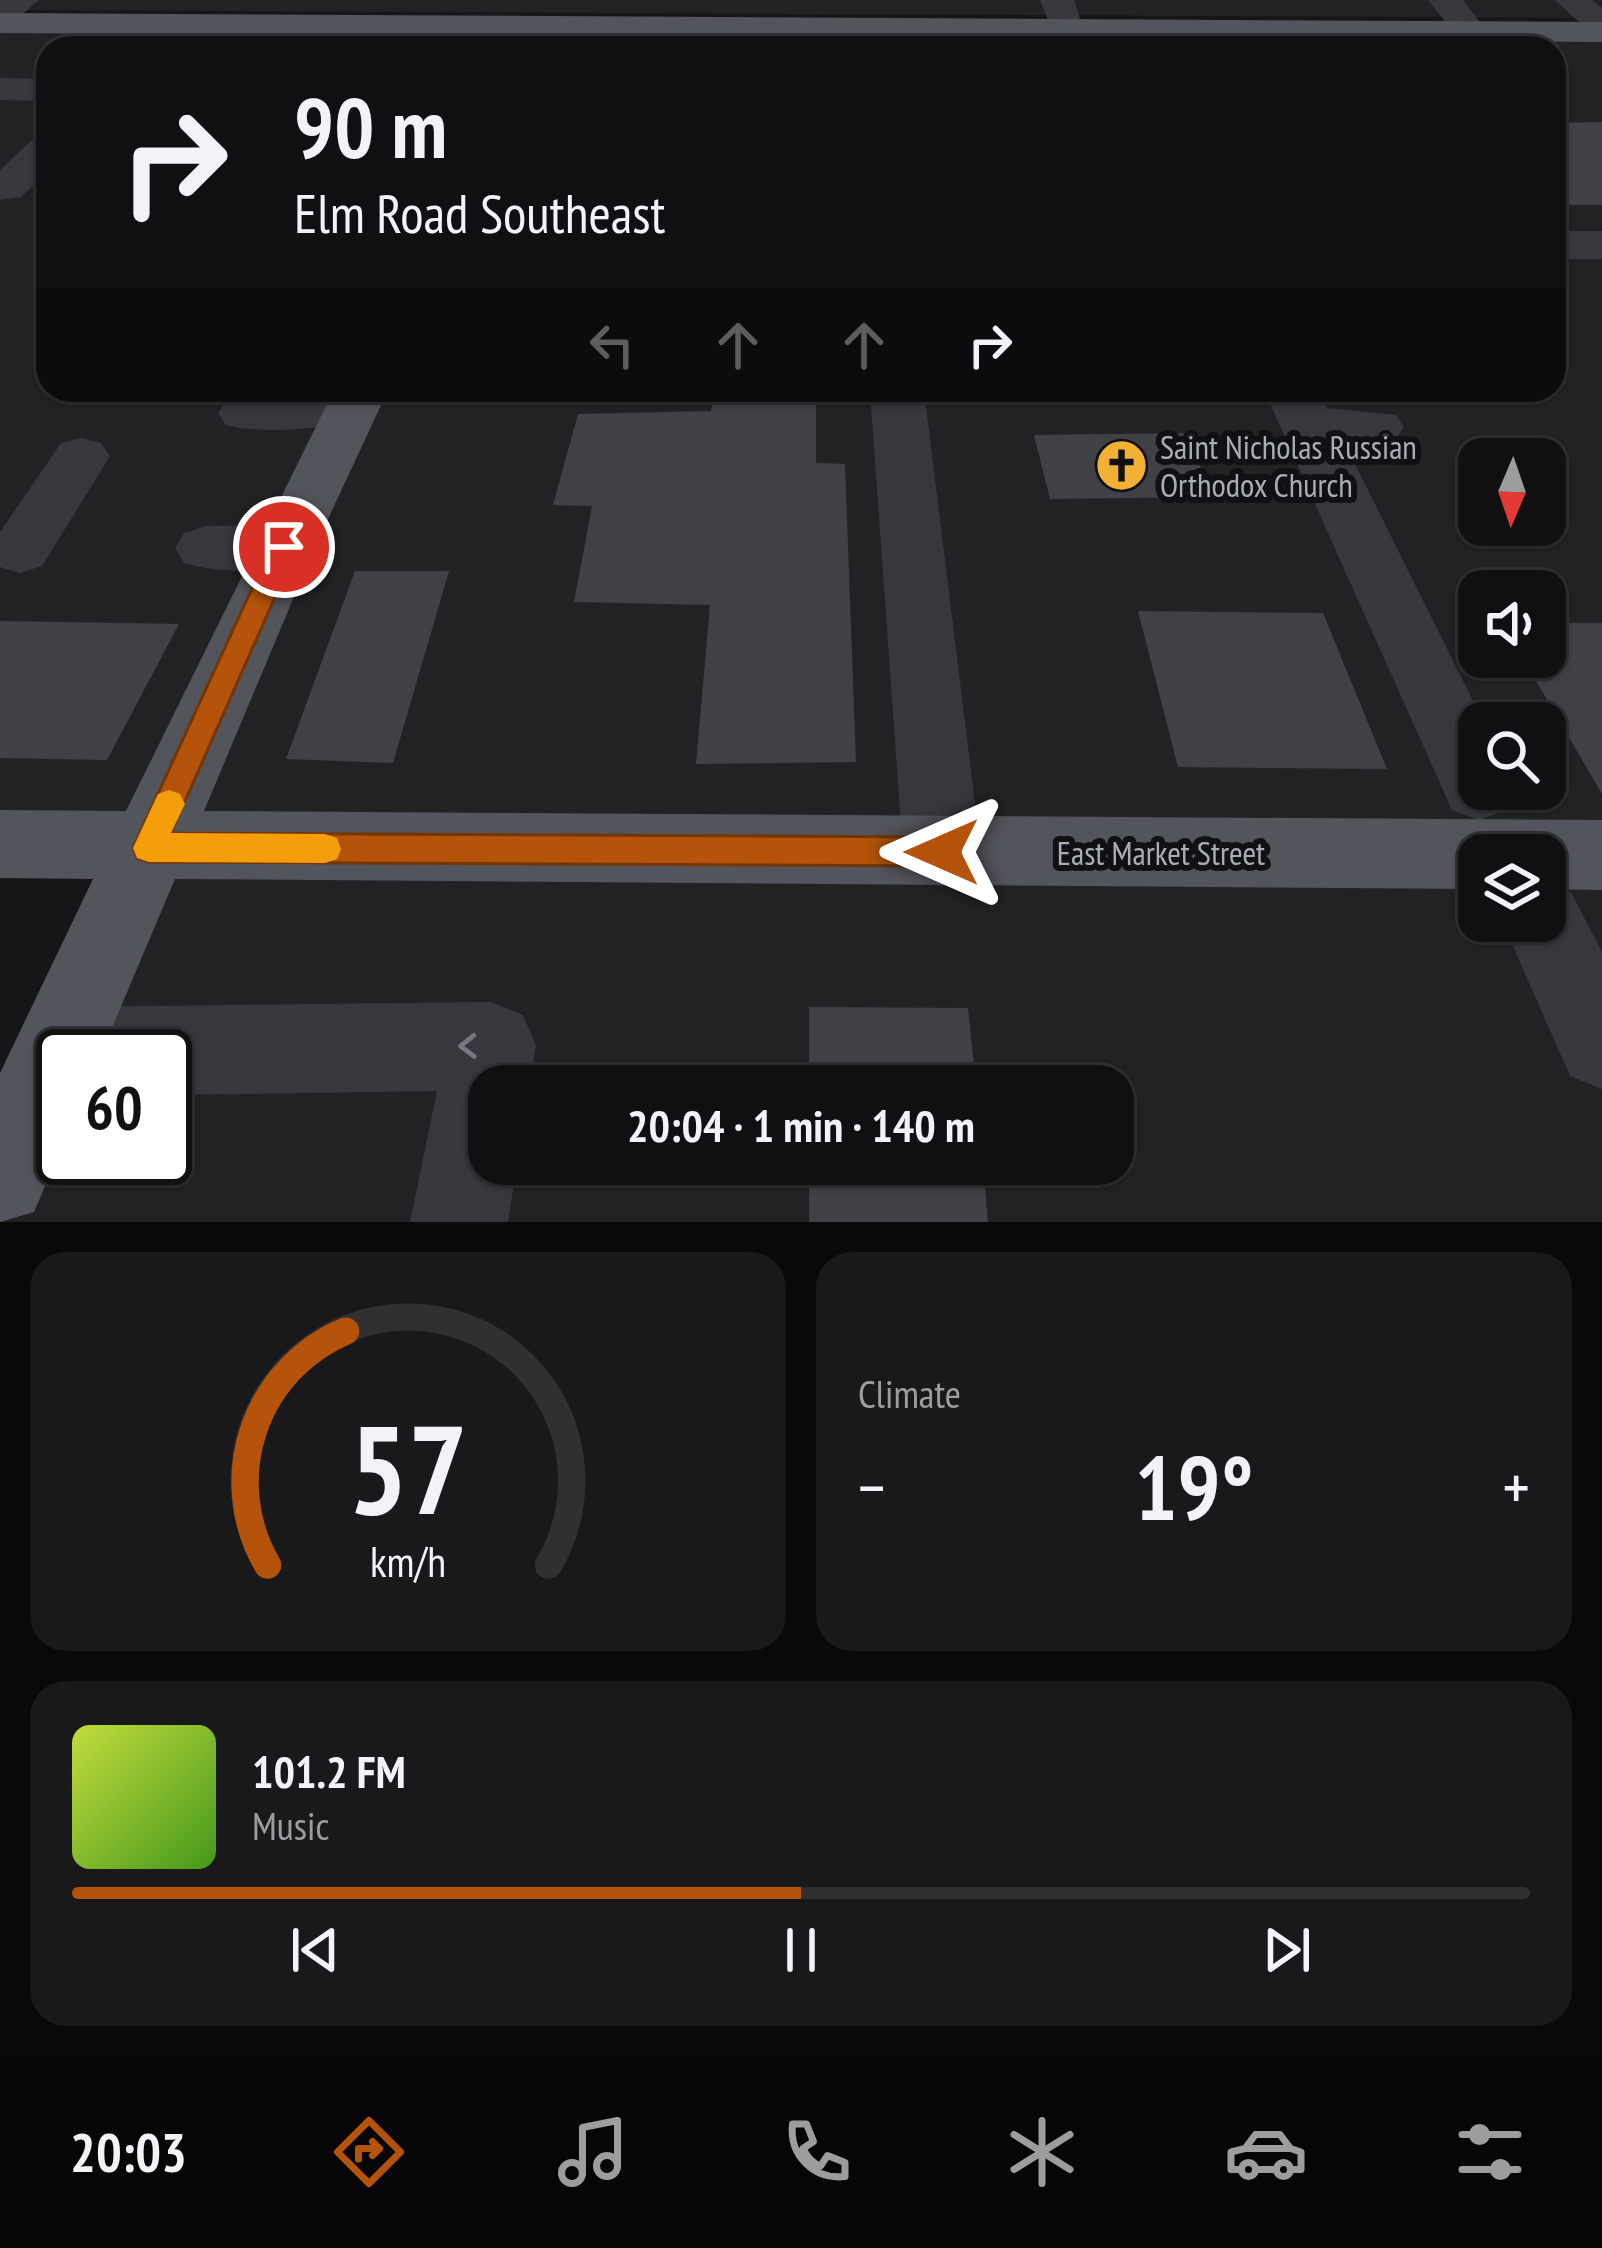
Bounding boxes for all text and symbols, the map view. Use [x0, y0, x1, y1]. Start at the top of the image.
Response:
text: 90 m [294, 72, 447, 181]
icon: right [96, 84, 252, 240]
text: Elm Road Southeast [294, 178, 665, 248]
icon: left [579, 312, 645, 378]
icon: ahead [705, 312, 771, 378]
icon: ahead [831, 312, 897, 378]
icon: right [957, 312, 1023, 378]
place label: Saint Nicholas Russian Orthodox Church [1160, 425, 1417, 506]
church icon: Saint Nicholas Russian Orthodox Church [1093, 438, 1149, 494]
north arrow [1458, 438, 1566, 546]
map controls [1458, 438, 1566, 942]
pin [233, 496, 335, 598]
icon: arrive [251, 514, 317, 580]
button: sound [1458, 570, 1566, 678]
button: search [1458, 702, 1566, 810]
position arrow [879, 789, 1005, 915]
street label: East Market Street [1057, 831, 1265, 874]
button: layers [1458, 834, 1566, 942]
speed limit sign: 60 [36, 1029, 192, 1185]
one-way arrow [458, 1033, 477, 1059]
text: 20:04 · 1 min · 140 m [627, 1096, 975, 1154]
text: Climate [858, 1368, 961, 1419]
text: 57 [348, 1387, 468, 1548]
text: 19° [1135, 1428, 1253, 1545]
text: − [858, 1444, 885, 1529]
text: + [1503, 1444, 1530, 1529]
text: km/h [370, 1532, 446, 1588]
text: 101.2 FM [252, 1742, 406, 1800]
text: Music [252, 1800, 329, 1851]
icon: previous [282, 1917, 348, 1983]
icon: pause [768, 1917, 834, 1983]
icon: next [1254, 1917, 1320, 1983]
icon: directions [327, 2110, 411, 2194]
icon: music [551, 2110, 635, 2194]
icon: phone [775, 2110, 859, 2194]
icon: climate [1000, 2110, 1084, 2194]
icon: car [1224, 2110, 1308, 2194]
icon: filters [1448, 2110, 1532, 2194]
text: 20:03 [70, 2117, 187, 2187]

